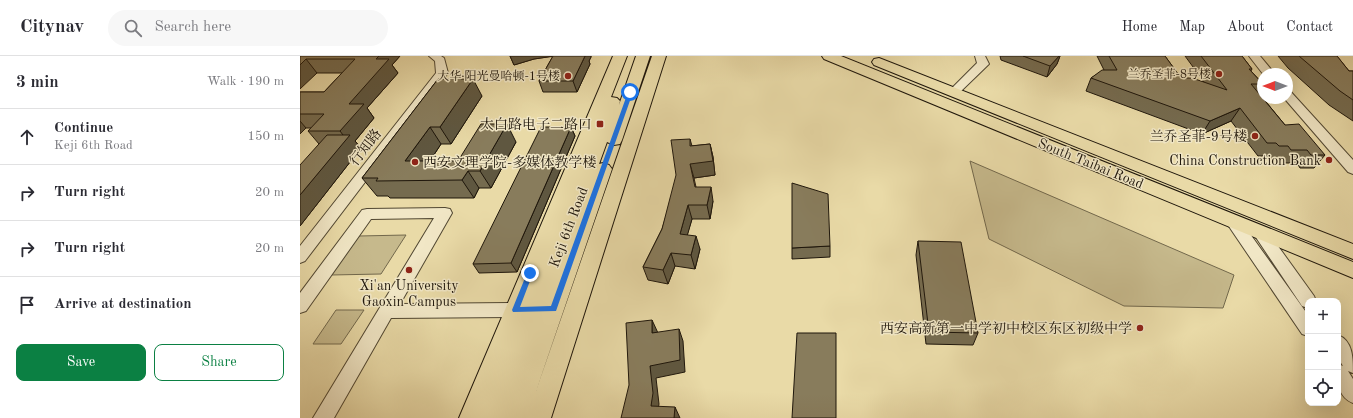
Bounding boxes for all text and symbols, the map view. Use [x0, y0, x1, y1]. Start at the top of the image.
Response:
search box [108, 10, 388, 46]
icon: search [122, 17, 144, 39]
text: Citynav [20, 18, 84, 37]
text: Search here [154, 20, 231, 35]
text: Home [1122, 20, 1157, 34]
text: Map [1179, 20, 1205, 34]
text: About [1227, 20, 1264, 34]
text: Contact [1286, 20, 1333, 34]
place label: 兰乔圣菲-8号楼 [1128, 67, 1211, 81]
north arrow [1257, 68, 1293, 104]
place label: 大华·阳光曼哈顿-1号楼 [437, 69, 560, 83]
marker: 兰乔圣菲-8号楼 [1214, 69, 1224, 79]
marker: 大华·阳光曼哈顿-1号楼 [563, 71, 573, 81]
text: 3 min [16, 74, 59, 91]
text: Walk · 190 m [207, 75, 284, 88]
route start [621, 83, 639, 101]
place label: 太白路电子二路口 [480, 117, 592, 132]
marker: 太白路电子二路口 [595, 119, 605, 129]
text: Continue [54, 121, 113, 136]
icon: ahead [16, 126, 38, 148]
street label: 行知路 [347, 126, 384, 168]
place label: 兰乔圣菲-9号楼 [1150, 129, 1247, 144]
text: 150 m [247, 130, 284, 143]
marker: 兰乔圣菲-9号楼 [1250, 131, 1260, 141]
street label: South Taibai Road [1036, 136, 1145, 191]
text: Keji 6th Road [54, 139, 133, 152]
place label: China Construction Bank [1169, 154, 1321, 168]
place label: 西安文理学院-多媒体教学楼 [423, 155, 596, 170]
marker: China Construction Bank [1324, 155, 1334, 165]
marker: 西安文理学院-多媒体教学楼 [410, 157, 420, 167]
icon: right [16, 182, 38, 204]
text: Turn right [54, 185, 125, 200]
street label: Keji 6th Road [547, 185, 591, 270]
text: 20 m [255, 186, 284, 199]
icon: right [16, 238, 38, 260]
text: Turn right [54, 241, 125, 256]
text: 20 m [255, 242, 284, 255]
route end [521, 264, 539, 282]
marker: Xi'an University Gaoxin Campus [404, 265, 414, 275]
place label: Xi'an University Gaoxin Campus [359, 279, 459, 309]
icon: arrive [16, 294, 38, 316]
text: Arrive at destination [54, 297, 192, 312]
map controls [1305, 298, 1341, 406]
button: + [1305, 298, 1341, 334]
place label: 西安高新第一中学初中校区东区初级中学 [880, 321, 1132, 336]
marker: 西安高新第一中学初中校区东区初级中学 [1135, 323, 1145, 333]
button: − [1305, 334, 1341, 370]
button: Save [16, 344, 146, 381]
button: Share [154, 344, 284, 381]
button: locate [1305, 370, 1341, 406]

